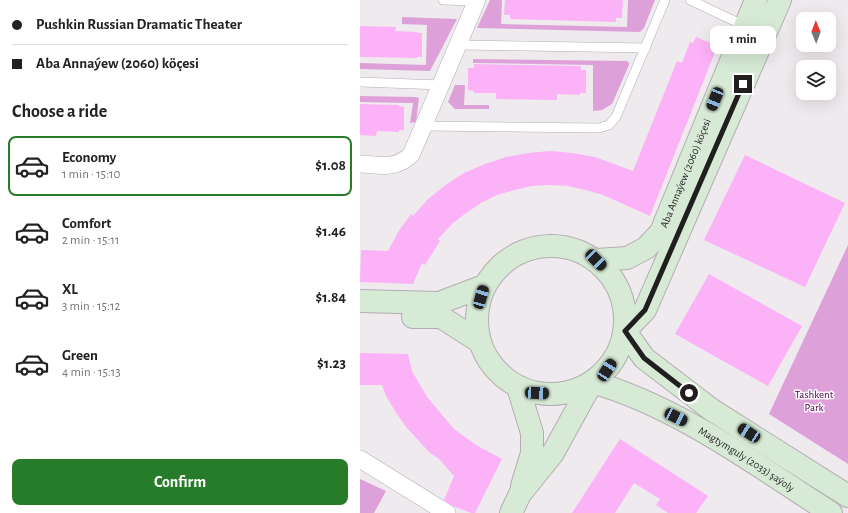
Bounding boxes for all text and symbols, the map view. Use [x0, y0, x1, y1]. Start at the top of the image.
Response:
north arrow [796, 12, 836, 52]
map controls [796, 12, 836, 100]
text: Pushkin Russian Dramatic Theater [36, 17, 242, 32]
callout: 1 min [710, 26, 776, 54]
text: 1 min [729, 33, 757, 46]
text: Aba Annaýew (2060) köçesi [36, 56, 199, 71]
button: layers [796, 60, 836, 100]
route end [734, 75, 752, 93]
car [705, 86, 725, 112]
text: Choose a ride [12, 103, 107, 121]
street label: Aba Annaýew (2060) köçesi [658, 117, 713, 230]
icon: car [14, 148, 50, 184]
text: Economy [62, 150, 116, 165]
text: $1.08 [315, 158, 346, 173]
text: 1 min · 15:10 [62, 168, 120, 181]
icon: car [14, 214, 50, 250]
text: Comfort [62, 216, 111, 231]
text: $1.46 [316, 224, 346, 239]
text: 2 min · 15:11 [62, 234, 119, 247]
car [583, 247, 609, 273]
icon: car [14, 280, 50, 316]
text: XL [62, 282, 78, 297]
car [472, 284, 490, 310]
text: $1.84 [315, 290, 346, 305]
text: 3 min · 15:12 [62, 300, 120, 313]
icon: car [14, 346, 50, 382]
text: Green [62, 348, 98, 363]
text: $1.23 [317, 356, 346, 371]
car [595, 357, 619, 383]
text: 4 min · 15:13 [62, 366, 121, 379]
route start [680, 384, 698, 402]
car [525, 386, 549, 400]
park label: Tashkent Park [795, 389, 834, 413]
car [663, 406, 689, 428]
car [736, 421, 762, 445]
street label: Magtymguly (2033) şaýoly [697, 425, 797, 494]
button: Confirm [12, 459, 348, 505]

